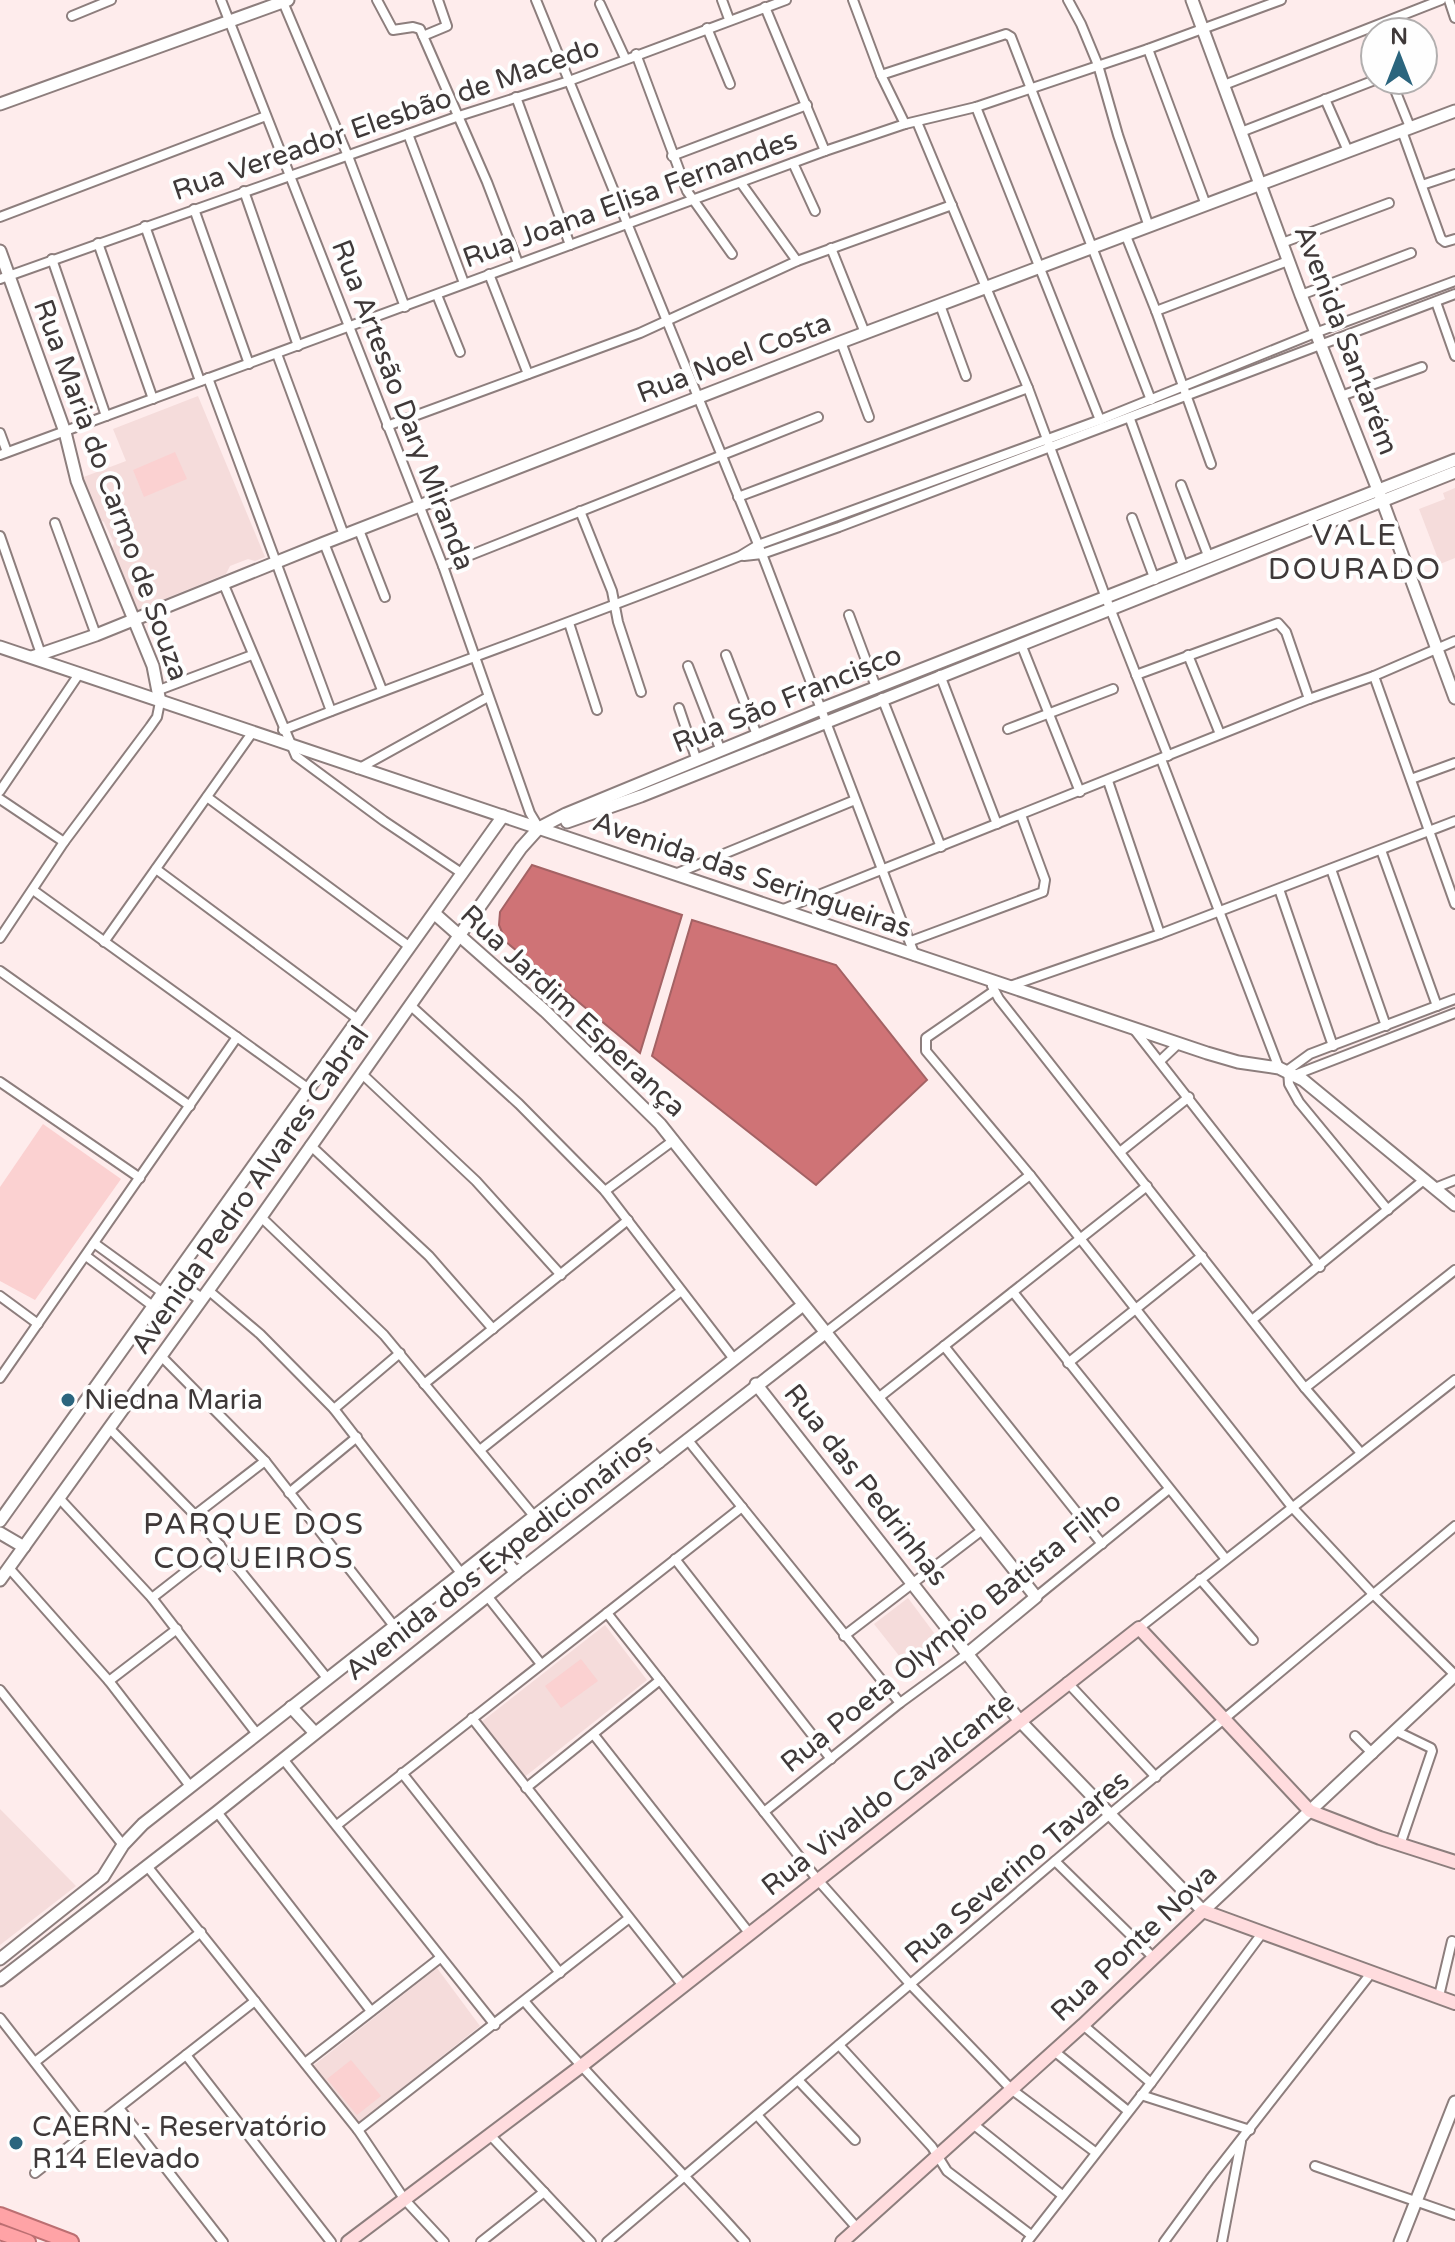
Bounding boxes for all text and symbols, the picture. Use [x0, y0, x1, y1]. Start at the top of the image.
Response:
north arrow [1359, 16, 1439, 96]
text: N [1390, 24, 1408, 50]
street label: Rua Vereador Elesbão de Macedo [168, 30, 604, 208]
street label: Rua Joana Elisa Fernandes [458, 123, 802, 275]
street label: Avenida Santarém [1287, 220, 1405, 460]
street label: Rua Artesão Dary Miranda [324, 235, 482, 575]
street label: Rua Maria do Carmo de Souza [26, 295, 196, 685]
street label: Rua Noel Costa [632, 305, 836, 411]
district label: VALE DOURADO [1268, 517, 1442, 588]
street label: Rua São Francisco [667, 637, 907, 761]
street label: Avenida das Seringueiras [588, 804, 916, 946]
street label: Rua Jardim Esperança [453, 898, 693, 1124]
street label: Avenida Pedro Alvares Cabral [123, 1019, 377, 1361]
street label: Rua das Pedrinhas [777, 1377, 955, 1593]
place label: Niedna Maria [84, 1383, 263, 1417]
marker: Niedna Maria [59, 1391, 77, 1409]
street label: Avenida dos Expedicionários [338, 1426, 660, 1688]
street label: Rua Poeta Olympio Batista Filho [774, 1484, 1128, 1780]
district label: PARQUE DOS COQUEIROS [143, 1506, 365, 1577]
street label: Rua Vivaldo Cavalcante [755, 1685, 1021, 1903]
street label: Rua Severino Tavares [898, 1763, 1136, 1971]
street label: Rua Ponte Nova [1044, 1857, 1224, 2029]
place label: CAERN - Reservatório R14 Elevado [32, 2110, 327, 2176]
marker: CAERN - Reservatório R14 Elevado [7, 2134, 25, 2152]

